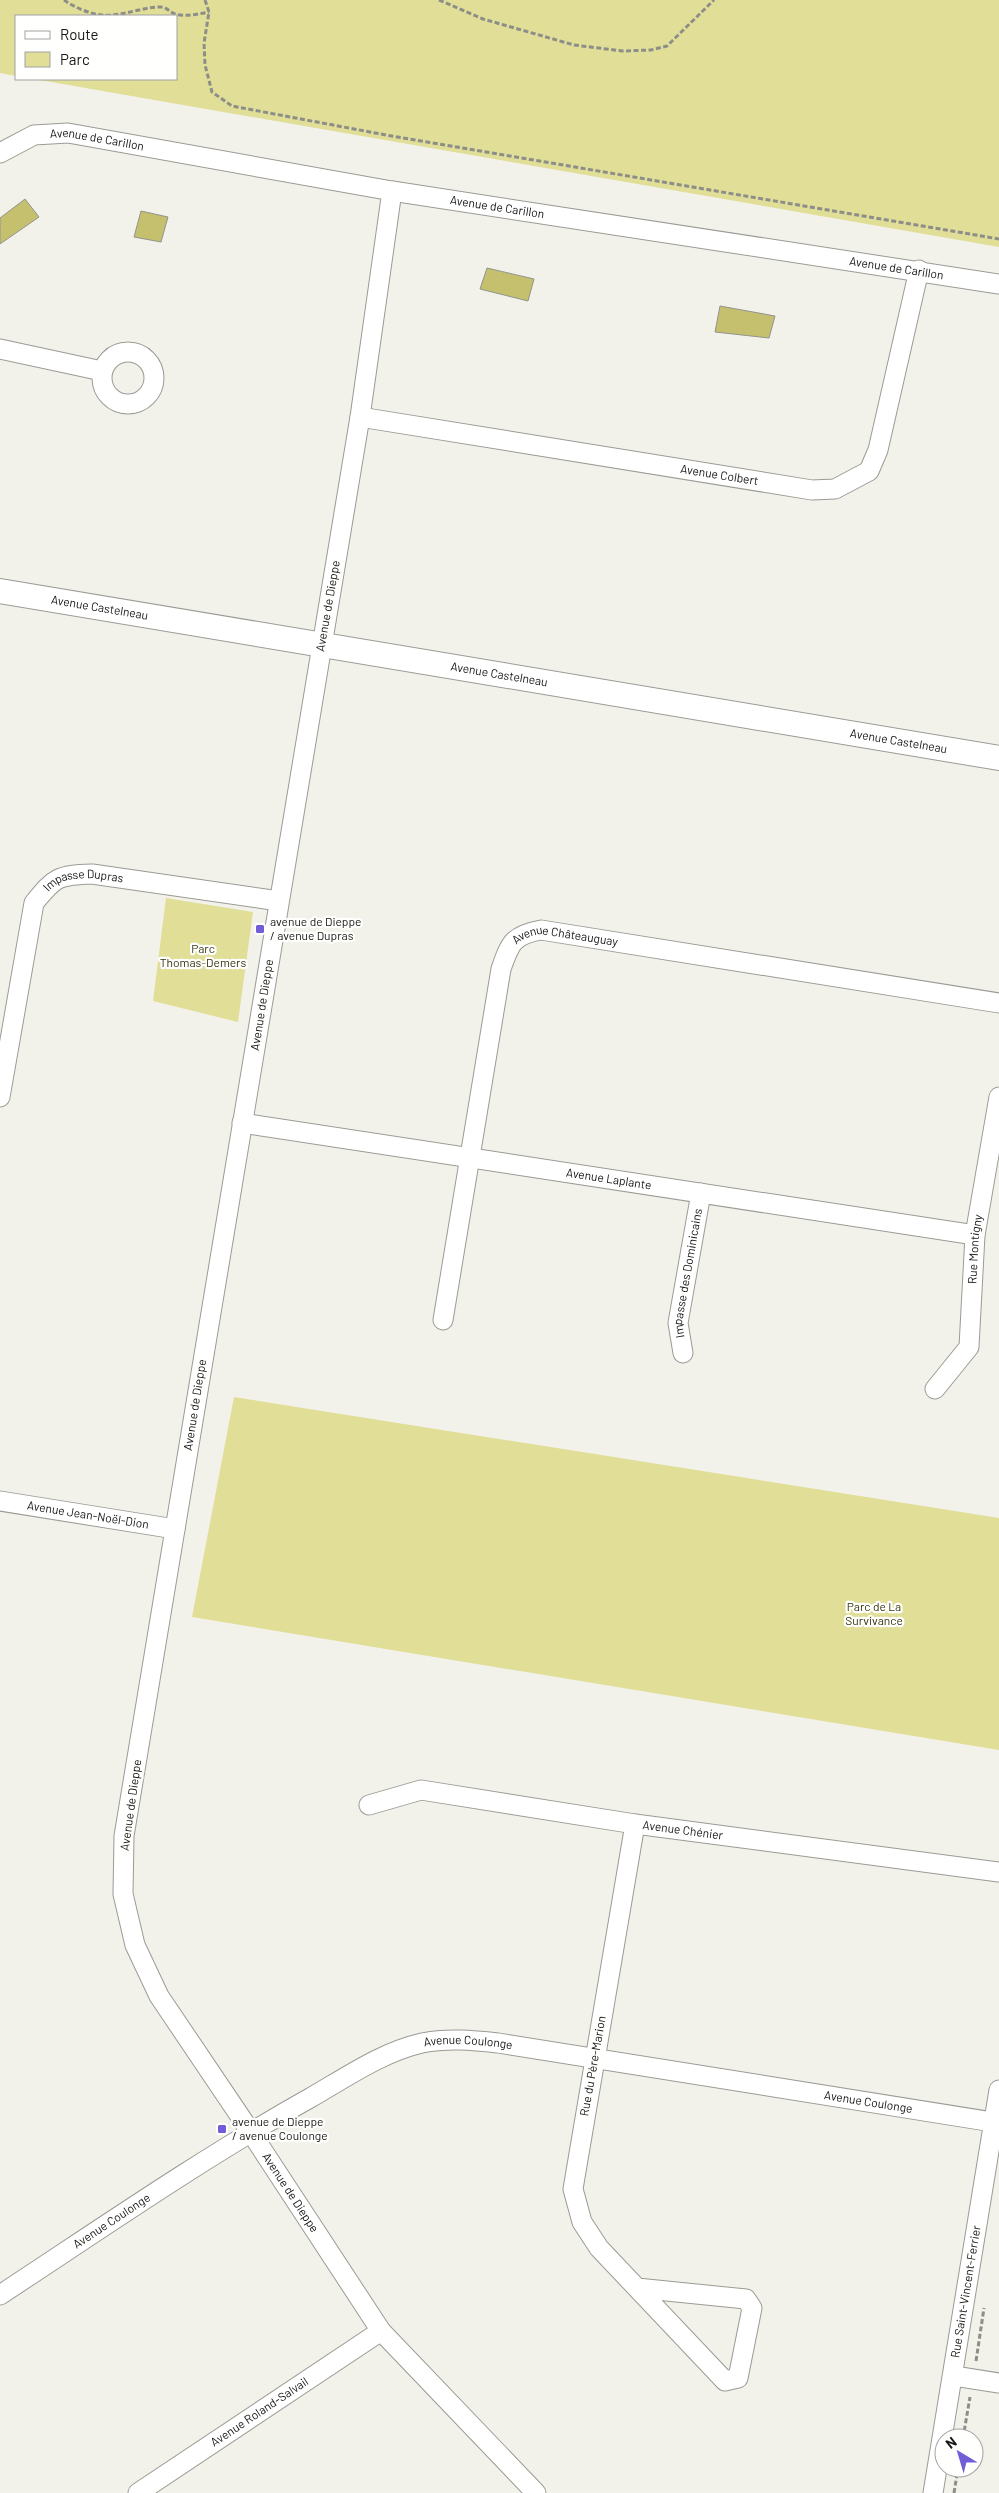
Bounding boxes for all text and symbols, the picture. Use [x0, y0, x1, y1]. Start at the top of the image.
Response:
legend [15, 15, 178, 80]
text: Route [60, 25, 99, 43]
text: Parc [60, 50, 90, 68]
street label: Avenue de Carillon [49, 125, 145, 152]
street label: Avenue de Carillon [449, 192, 545, 220]
street label: Avenue de Carillon [848, 253, 945, 281]
street label: Avenue Colbert [679, 461, 760, 487]
street label: Avenue de Dieppe [312, 559, 342, 653]
street label: Avenue Castelneau [50, 592, 149, 622]
street label: Avenue Castelneau [450, 658, 549, 688]
street label: Avenue Castelneau [849, 725, 948, 755]
street label: Impasse Dupras [40, 866, 125, 894]
place label: avenue de Dieppe / avenue Dupras [270, 914, 361, 942]
street label: Avenue Châteauguay [508, 922, 620, 948]
marker: avenue de Dieppe / avenue Dupras [254, 923, 266, 935]
park label: Parc Thomas-Demers [160, 941, 246, 969]
street label: Avenue de Dieppe [247, 958, 275, 1052]
street label: Avenue Laplante [565, 1165, 653, 1191]
street label: Impasse des Dominicains [670, 1207, 704, 1339]
street label: Rue Montigny [964, 1213, 985, 1284]
street label: Avenue de Dieppe [180, 1358, 208, 1452]
street label: Avenue Jean-Noël-Dion [26, 1497, 150, 1531]
park label: Parc de La Survivance [845, 1599, 903, 1627]
street label: Avenue de Dieppe [117, 1758, 143, 1852]
street label: Avenue Chénier [642, 1817, 725, 1842]
street label: Rue du Père-Marion [576, 2014, 608, 2117]
street label: Avenue Coulonge [422, 2032, 514, 2051]
street label: Avenue Coulonge [823, 2087, 914, 2115]
place label: avenue de Dieppe / avenue Coulonge [232, 2114, 328, 2142]
marker: avenue de Dieppe / avenue Coulonge [216, 2123, 228, 2135]
street label: Avenue de Dieppe [260, 2150, 322, 2235]
street label: Avenue Coulonge [70, 2190, 152, 2251]
street label: Rue Saint-Vincent-Ferrier [947, 2224, 983, 2359]
street label: Avenue Roland-Salvail [207, 2374, 310, 2449]
north arrow [934, 2428, 984, 2478]
text: N [942, 2433, 960, 2452]

